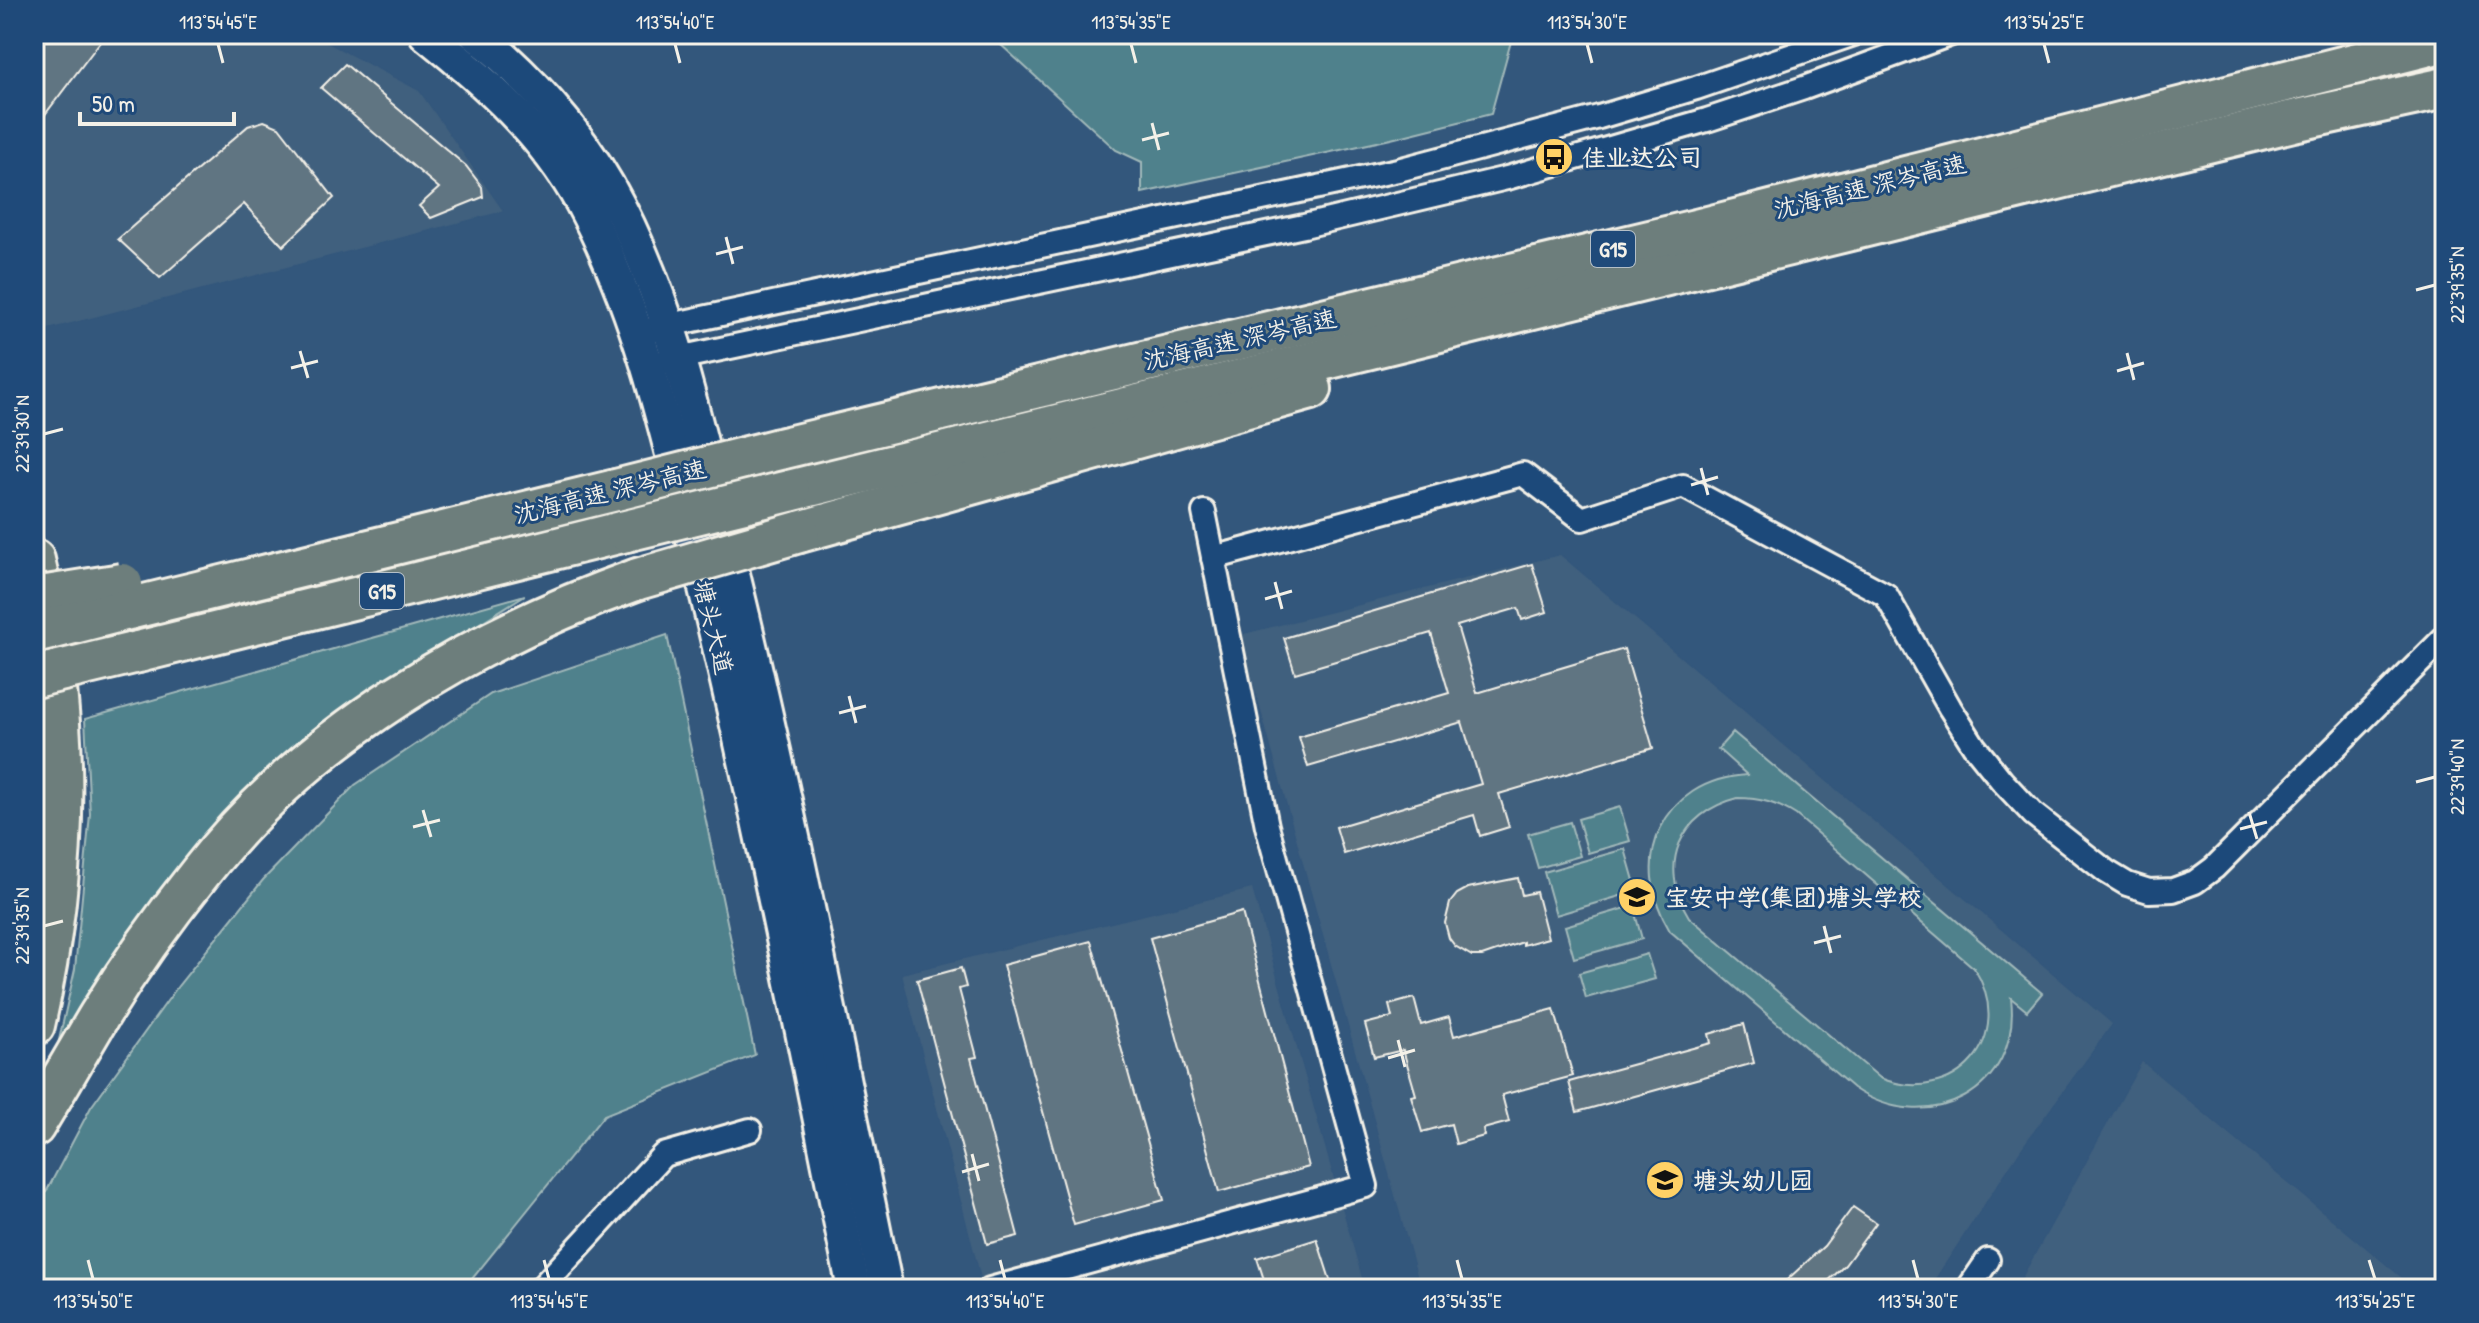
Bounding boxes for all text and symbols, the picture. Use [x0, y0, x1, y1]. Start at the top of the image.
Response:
text: 113°54'45"E [179, 8, 257, 35]
text: 113°54'40"E [636, 8, 715, 35]
text: 113°54'35"E [1091, 8, 1171, 35]
text: 113°54'30"E [1547, 8, 1627, 35]
text: 113°54'25"E [2004, 8, 2084, 35]
scale bar [80, 76, 234, 126]
text: 50 m [92, 87, 135, 119]
bus stop icon: 佳业达公司 [1533, 136, 1575, 178]
place label: 佳业达公司 [1582, 141, 1702, 173]
street label: 沈海高速 深岑高速 [1770, 147, 1970, 225]
road number: G15 [1591, 231, 1635, 267]
text: 22°39'35"N [2443, 246, 2470, 324]
street label: 沈海高速 深岑高速 [1140, 301, 1340, 377]
text: 22°39'30"N [8, 395, 35, 473]
street label: 沈海高速 深岑高速 [510, 452, 710, 530]
road number: G15 [360, 573, 404, 609]
street label: 塘头大道 [687, 577, 741, 677]
text: 22°39'40"N [2443, 739, 2470, 815]
school or university icon: 宝安中学(集团)塘头学校 [1616, 876, 1658, 918]
place label: 宝安中学(集团)塘头学校 [1665, 881, 1922, 913]
text: 22°39'35"N [8, 887, 35, 965]
school or university icon: 塘头幼儿园 [1644, 1159, 1686, 1201]
place label: 塘头幼儿园 [1693, 1164, 1813, 1196]
text: 113°54'50"E [53, 1287, 133, 1314]
text: 113°54'45"E [510, 1287, 588, 1314]
text: 113°54'40"E [966, 1287, 1045, 1314]
text: 113°54'35"E [1422, 1287, 1502, 1314]
text: 113°54'30"E [1878, 1287, 1958, 1314]
text: 113°54'25"E [2335, 1287, 2415, 1314]

